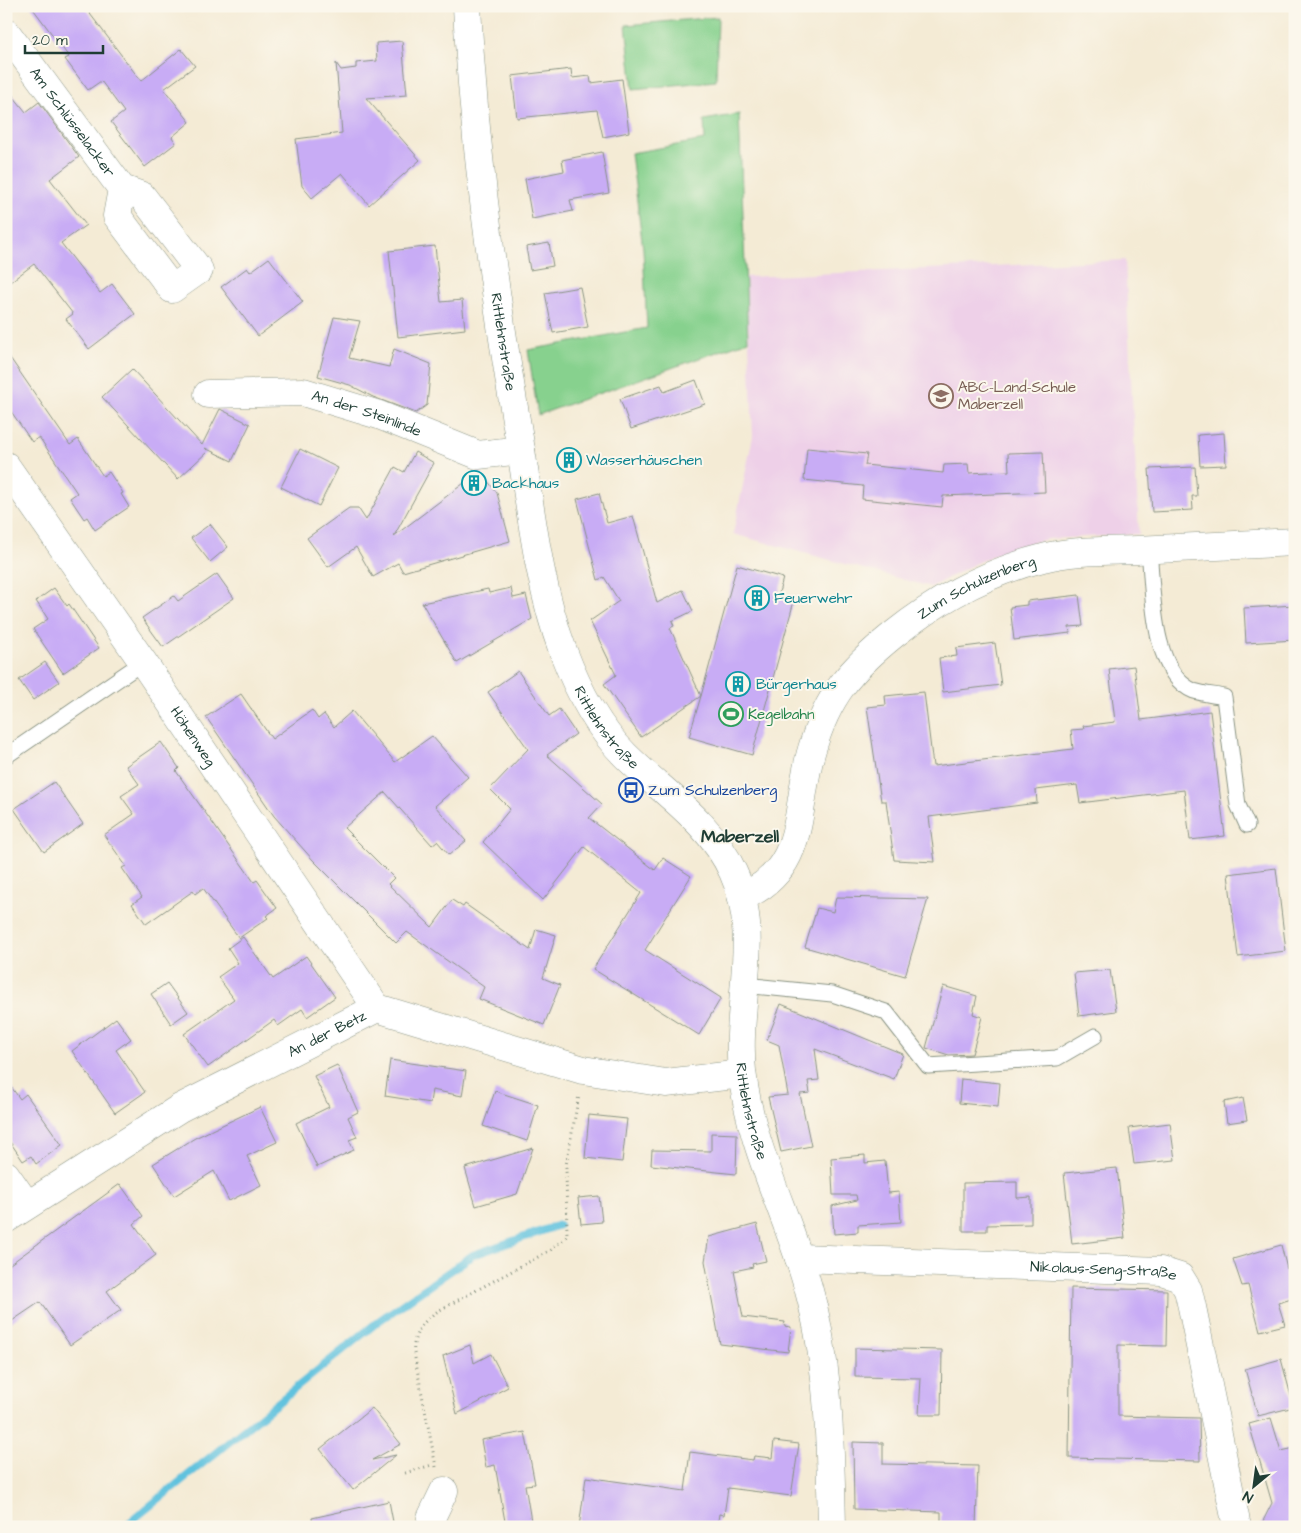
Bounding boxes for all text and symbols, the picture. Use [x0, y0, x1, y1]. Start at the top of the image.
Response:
scale bar [25, 22, 102, 54]
text: 20 m [32, 30, 68, 51]
street label: Am Schlüsselacker [24, 63, 120, 182]
street label: Rittlehnstraße [485, 292, 521, 392]
place label: ABC-Land-Schule Maberzell [958, 377, 1076, 415]
school or university icon: ABC-Land-Schule Maberzell [928, 383, 954, 409]
street label: An der Steinlinde [309, 385, 424, 442]
building icon: Wasserhäuschen [556, 447, 582, 473]
place label: Wasserhäuschen [586, 450, 702, 471]
building icon: Backhaus [461, 470, 487, 496]
place label: Backhaus [492, 473, 560, 494]
street label: Zum Schulzenberg [913, 550, 1038, 625]
building icon: Feuerwehr [744, 585, 770, 611]
place label: Feuerwehr [774, 588, 852, 609]
building icon: Bürgerhaus [725, 671, 751, 697]
place label: Bürgerhaus [756, 674, 837, 696]
street label: Rittlehnstraße [569, 683, 644, 774]
sports icon: Kegelbahn [718, 701, 744, 727]
street label: Höhenweg [165, 702, 221, 772]
place label: Kegelbahn [748, 704, 815, 726]
bus stop icon: Zum Schulzenberg [618, 777, 644, 803]
place label: Zum Schulzenberg [648, 780, 777, 802]
district label: Maberzell [701, 824, 779, 849]
street label: An der Betz [284, 1005, 370, 1063]
street label: Rittlehnstraße [730, 1062, 773, 1163]
street label: Nikolaus-Seng-Straße [1030, 1256, 1180, 1286]
north arrow [1228, 1460, 1278, 1510]
text: N [1239, 1486, 1257, 1507]

